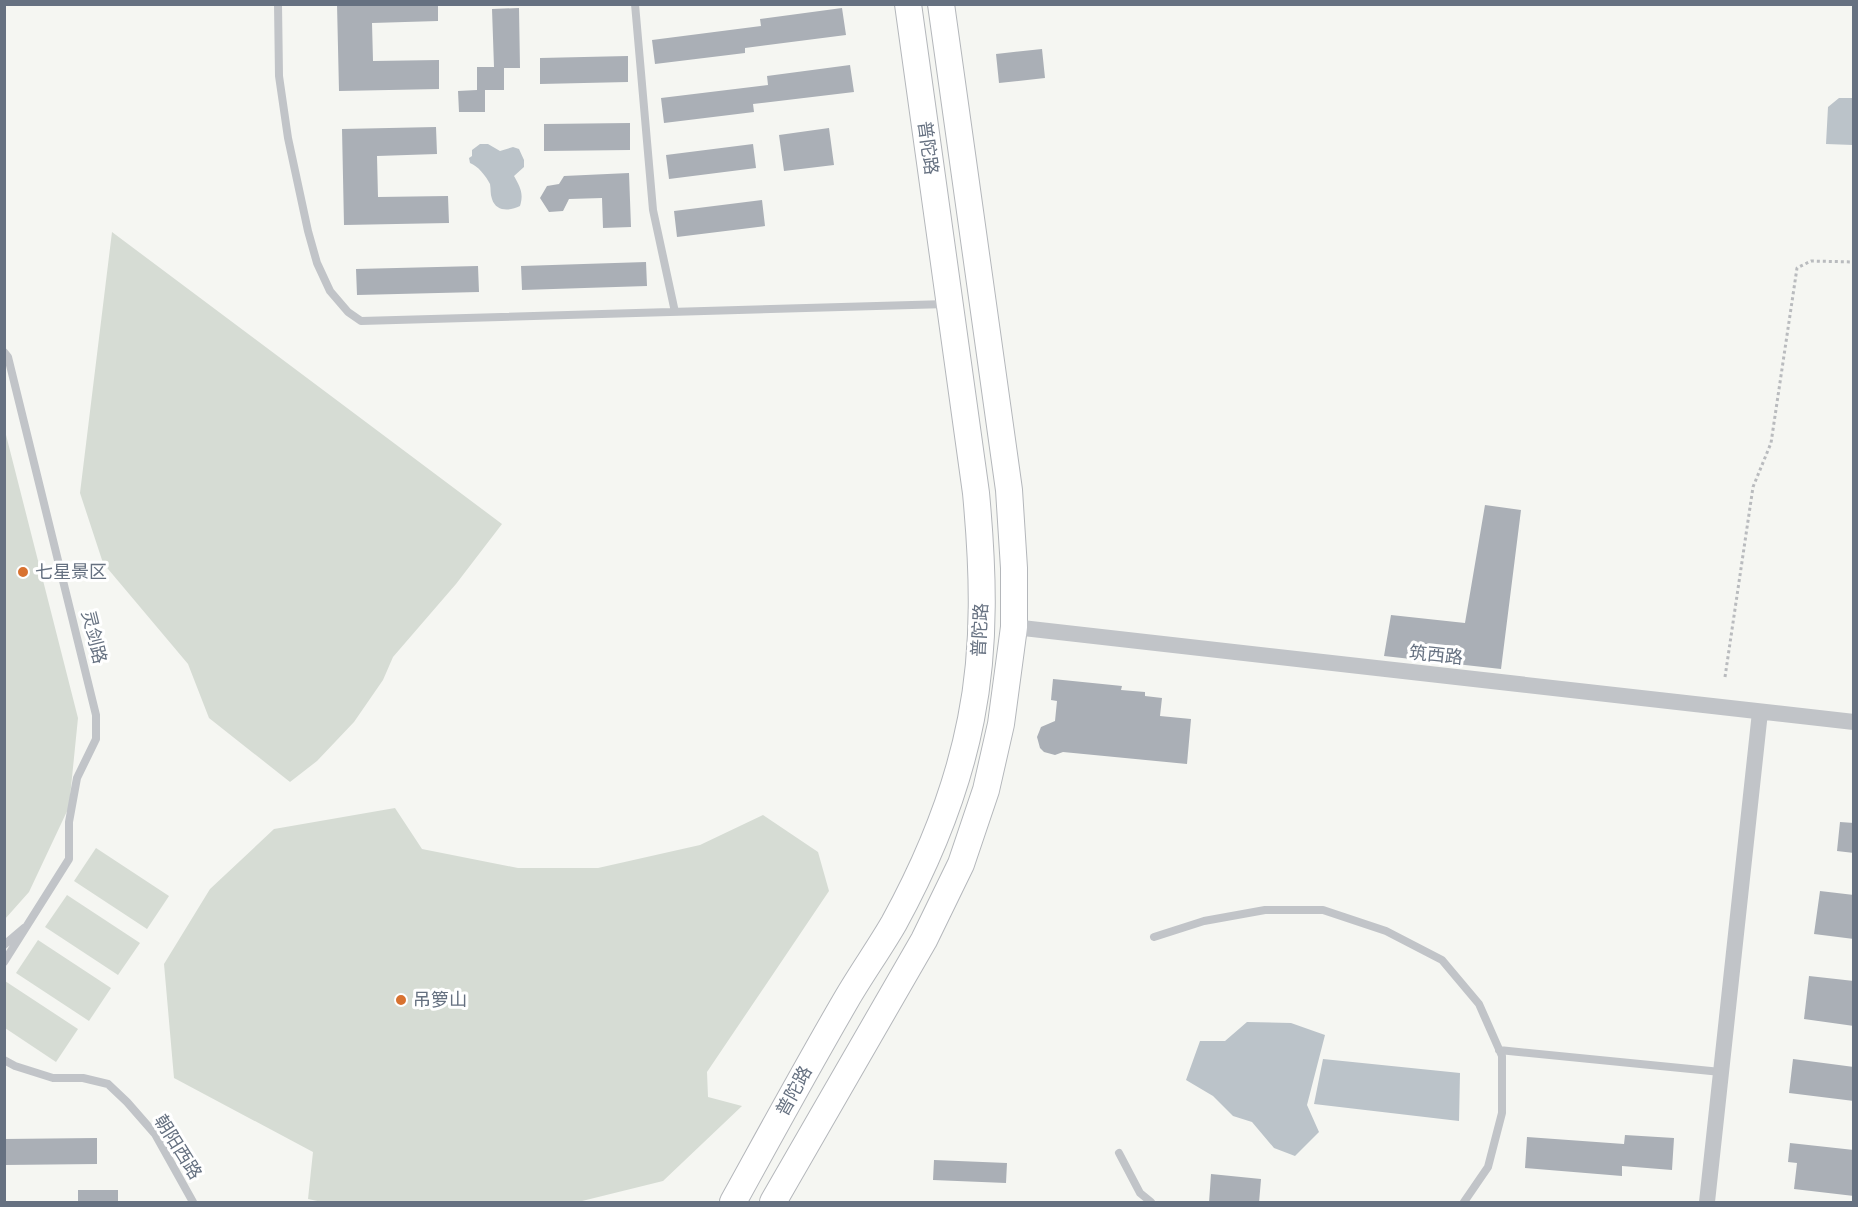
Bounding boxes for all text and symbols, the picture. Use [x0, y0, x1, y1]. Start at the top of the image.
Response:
street label: 普陀路 [913, 120, 944, 176]
place label: 七星景区 [35, 560, 107, 583]
marker: 七星景区 [16, 565, 30, 579]
street label: 普陀路 [967, 602, 992, 658]
street label: 灵剑路 [77, 608, 112, 666]
street label: 筑西路 [1408, 640, 1464, 669]
place label: 吊箩山 [413, 988, 467, 1011]
marker: 吊箩山 [394, 993, 408, 1007]
street label: 普陀路 [770, 1062, 817, 1120]
street label: 朝阳西路 [150, 1110, 207, 1183]

